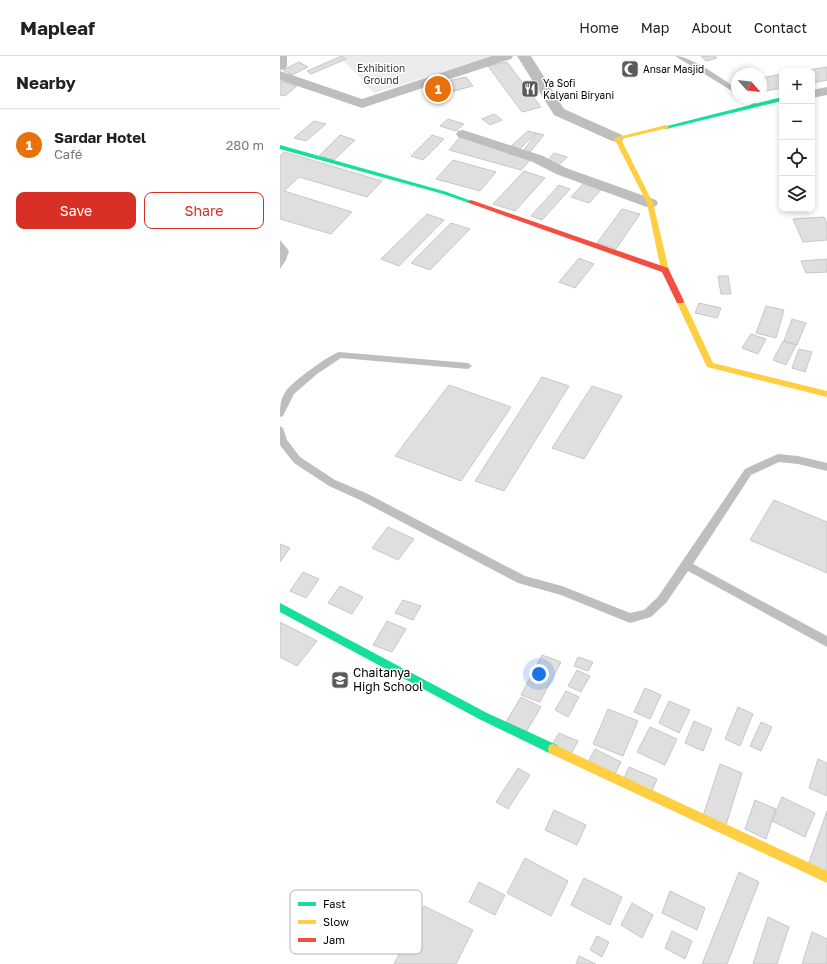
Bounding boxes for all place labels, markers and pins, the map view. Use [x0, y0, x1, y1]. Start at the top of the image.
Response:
mosque icon: Ansar Masjid [620, 59, 640, 79]
place label: Ansar Masjid [643, 63, 704, 75]
pin: 1 [425, 74, 451, 104]
place label: Ya Sofi Kalyani Biryani [543, 77, 614, 101]
restaurant icon: Ya Sofi Kalyani Biryani [520, 79, 540, 99]
place label: Chaitanya High School [353, 665, 423, 694]
school or university icon: Chaitanya High School [330, 670, 350, 690]

